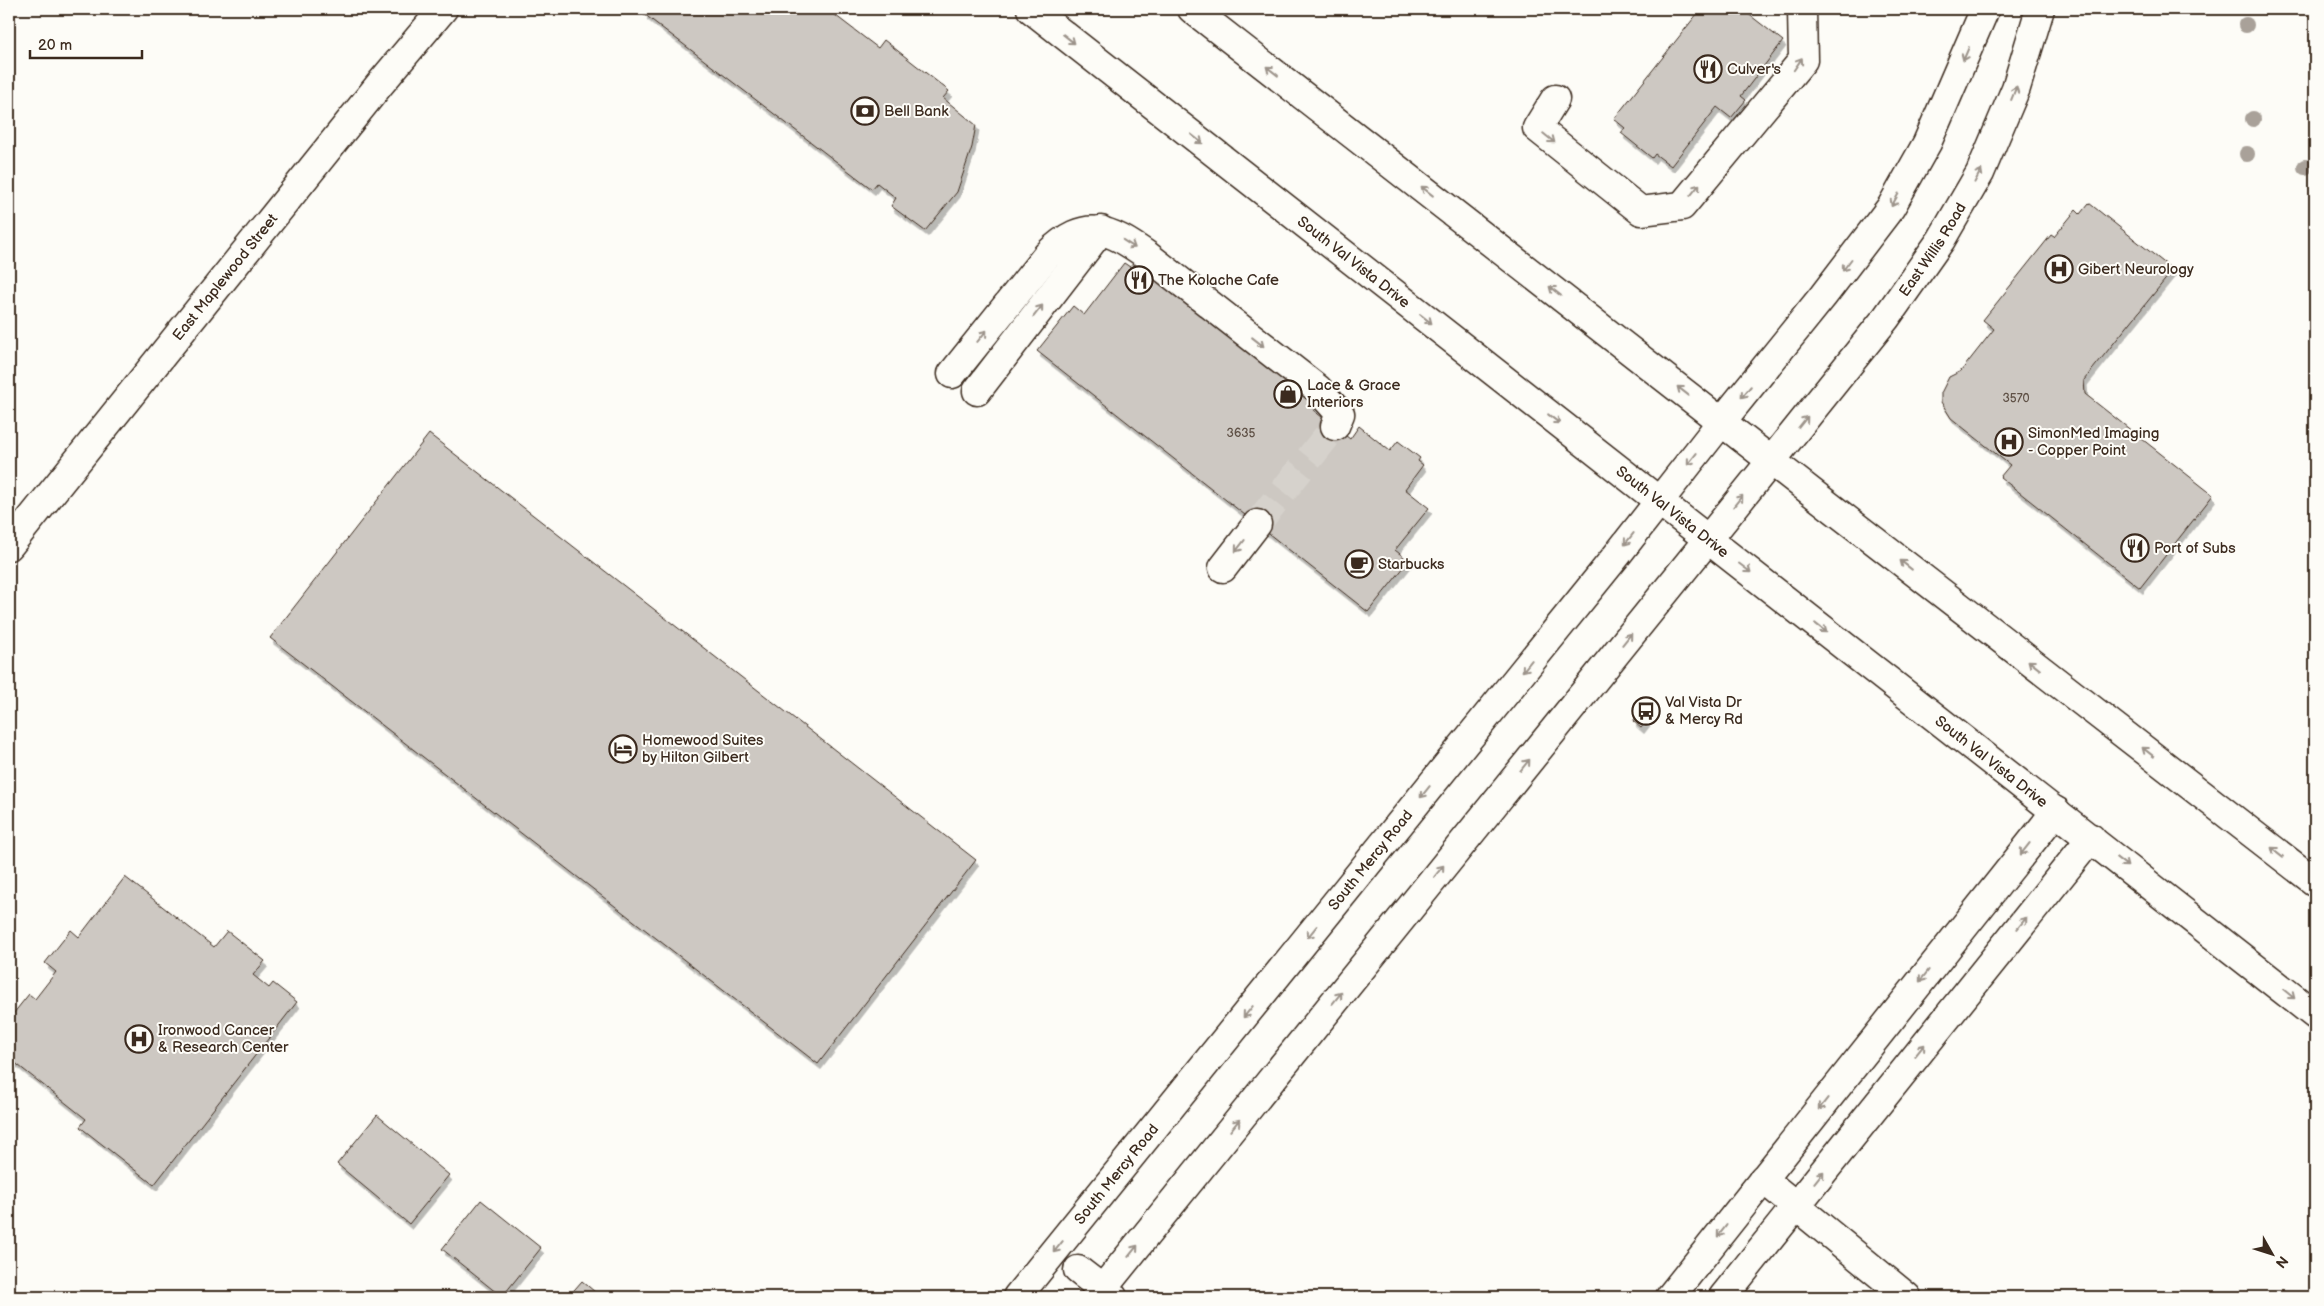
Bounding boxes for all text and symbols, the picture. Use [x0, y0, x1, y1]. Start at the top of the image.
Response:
scale bar [30, 28, 142, 60]
one-way arrow [1062, 33, 1075, 44]
text: 20 m [38, 36, 72, 55]
one-way arrow [1961, 46, 1971, 61]
restaurant icon: Culver's [1693, 54, 1723, 84]
one-way arrow [1793, 57, 1803, 71]
place label: Culver's [1727, 60, 1782, 79]
one-way arrow [1266, 66, 1279, 77]
one-way arrow [2010, 86, 2019, 101]
bank icon: Bell Bank [850, 96, 880, 126]
place label: Bell Bank [884, 102, 949, 121]
one-way arrow [1542, 132, 1555, 143]
one-way arrow [1190, 133, 1203, 144]
one-way arrow [1974, 169, 1983, 184]
one-way arrow [1690, 184, 1701, 197]
one-way arrow [1421, 186, 1434, 197]
one-way arrow [1890, 192, 1900, 207]
street label: East Willis Road [1895, 199, 1971, 300]
street label: East Maplewood Street [169, 210, 282, 345]
street label: South Val Vista Drive [1293, 212, 1414, 312]
one-way arrow [1122, 239, 1136, 249]
hospital icon: Gibert Neurology [2044, 254, 2074, 284]
one-way arrow [1842, 258, 1852, 272]
place label: Gibert Neurology [2078, 260, 2194, 279]
restaurant icon: The Kolache Cafe [1124, 265, 1154, 295]
place label: The Kolache Cafe [1158, 271, 1279, 290]
one-way arrow [1549, 286, 1562, 297]
one-way arrow [1033, 305, 1044, 318]
one-way arrow [1419, 313, 1432, 324]
one-way arrow [977, 330, 988, 343]
one-way arrow [1252, 337, 1265, 348]
place label: Lace & Grace Interiors [1307, 376, 1400, 412]
shop icon: Lace & Grace Interiors [1273, 379, 1303, 409]
one-way arrow [1740, 385, 1751, 398]
one-way arrow [1676, 386, 1690, 396]
house number: 3570 [2002, 391, 2030, 406]
one-way arrow [1547, 414, 1560, 425]
one-way arrow [1797, 416, 1808, 429]
place label: SimonMed Imaging - Copper Point [2028, 424, 2159, 460]
house number: 3635 [1227, 426, 1256, 441]
hospital icon: SimonMed Imaging - Copper Point [1994, 427, 2024, 457]
one-way arrow [1686, 452, 1697, 465]
street label: South Val Vista Drive [1612, 462, 1733, 562]
one-way arrow [1733, 495, 1744, 508]
one-way arrow [1624, 532, 1634, 546]
restaurant icon: Port of Subs [2120, 533, 2150, 563]
place label: Port of Subs [2154, 539, 2236, 558]
one-way arrow [1235, 540, 1246, 553]
cafe icon: Starbucks [1344, 549, 1374, 579]
place label: Starbucks [1378, 555, 1445, 574]
one-way arrow [1900, 560, 1913, 571]
one-way arrow [1738, 563, 1752, 573]
one-way arrow [1814, 623, 1828, 633]
one-way arrow [1621, 632, 1632, 645]
one-way arrow [1522, 659, 1533, 672]
one-way arrow [2028, 659, 2041, 670]
place label: Val Vista Dr & Mercy Rd [1665, 693, 1743, 729]
bus stop icon: Val Vista Dr & Mercy Rd [1631, 696, 1661, 726]
street label: South Val Vista Drive [1931, 712, 2051, 812]
place label: Homewood Suites by Hilton Gilbert [642, 731, 764, 767]
hotel icon: Homewood Suites by Hilton Gilbert [608, 734, 638, 764]
one-way arrow [2142, 747, 2155, 758]
one-way arrow [1519, 759, 1530, 772]
one-way arrow [1420, 785, 1431, 798]
street label: South Mercy Road [1324, 806, 1417, 914]
one-way arrow [2020, 842, 2031, 855]
one-way arrow [2271, 846, 2284, 857]
one-way arrow [2115, 857, 2128, 868]
one-way arrow [1434, 865, 1445, 878]
one-way arrow [2017, 916, 2027, 930]
one-way arrow [1306, 925, 1317, 938]
one-way arrow [1919, 969, 1930, 982]
one-way arrow [2283, 989, 2296, 1000]
one-way arrow [1332, 992, 1343, 1005]
one-way arrow [1242, 1005, 1253, 1018]
place label: Ironwood Cancer & Research Center [158, 1021, 289, 1057]
hospital icon: Ironwood Cancer & Research Center [124, 1024, 154, 1054]
one-way arrow [1915, 1044, 1926, 1057]
one-way arrow [1818, 1097, 1829, 1110]
one-way arrow [1230, 1118, 1241, 1131]
street label: South Mercy Road [1070, 1120, 1163, 1229]
one-way arrow [1813, 1170, 1824, 1183]
one-way arrow [1717, 1224, 1728, 1237]
north arrow [2246, 1228, 2296, 1278]
one-way arrow [1052, 1240, 1063, 1253]
one-way arrow [1128, 1245, 1139, 1258]
text: N [2272, 1252, 2292, 1271]

